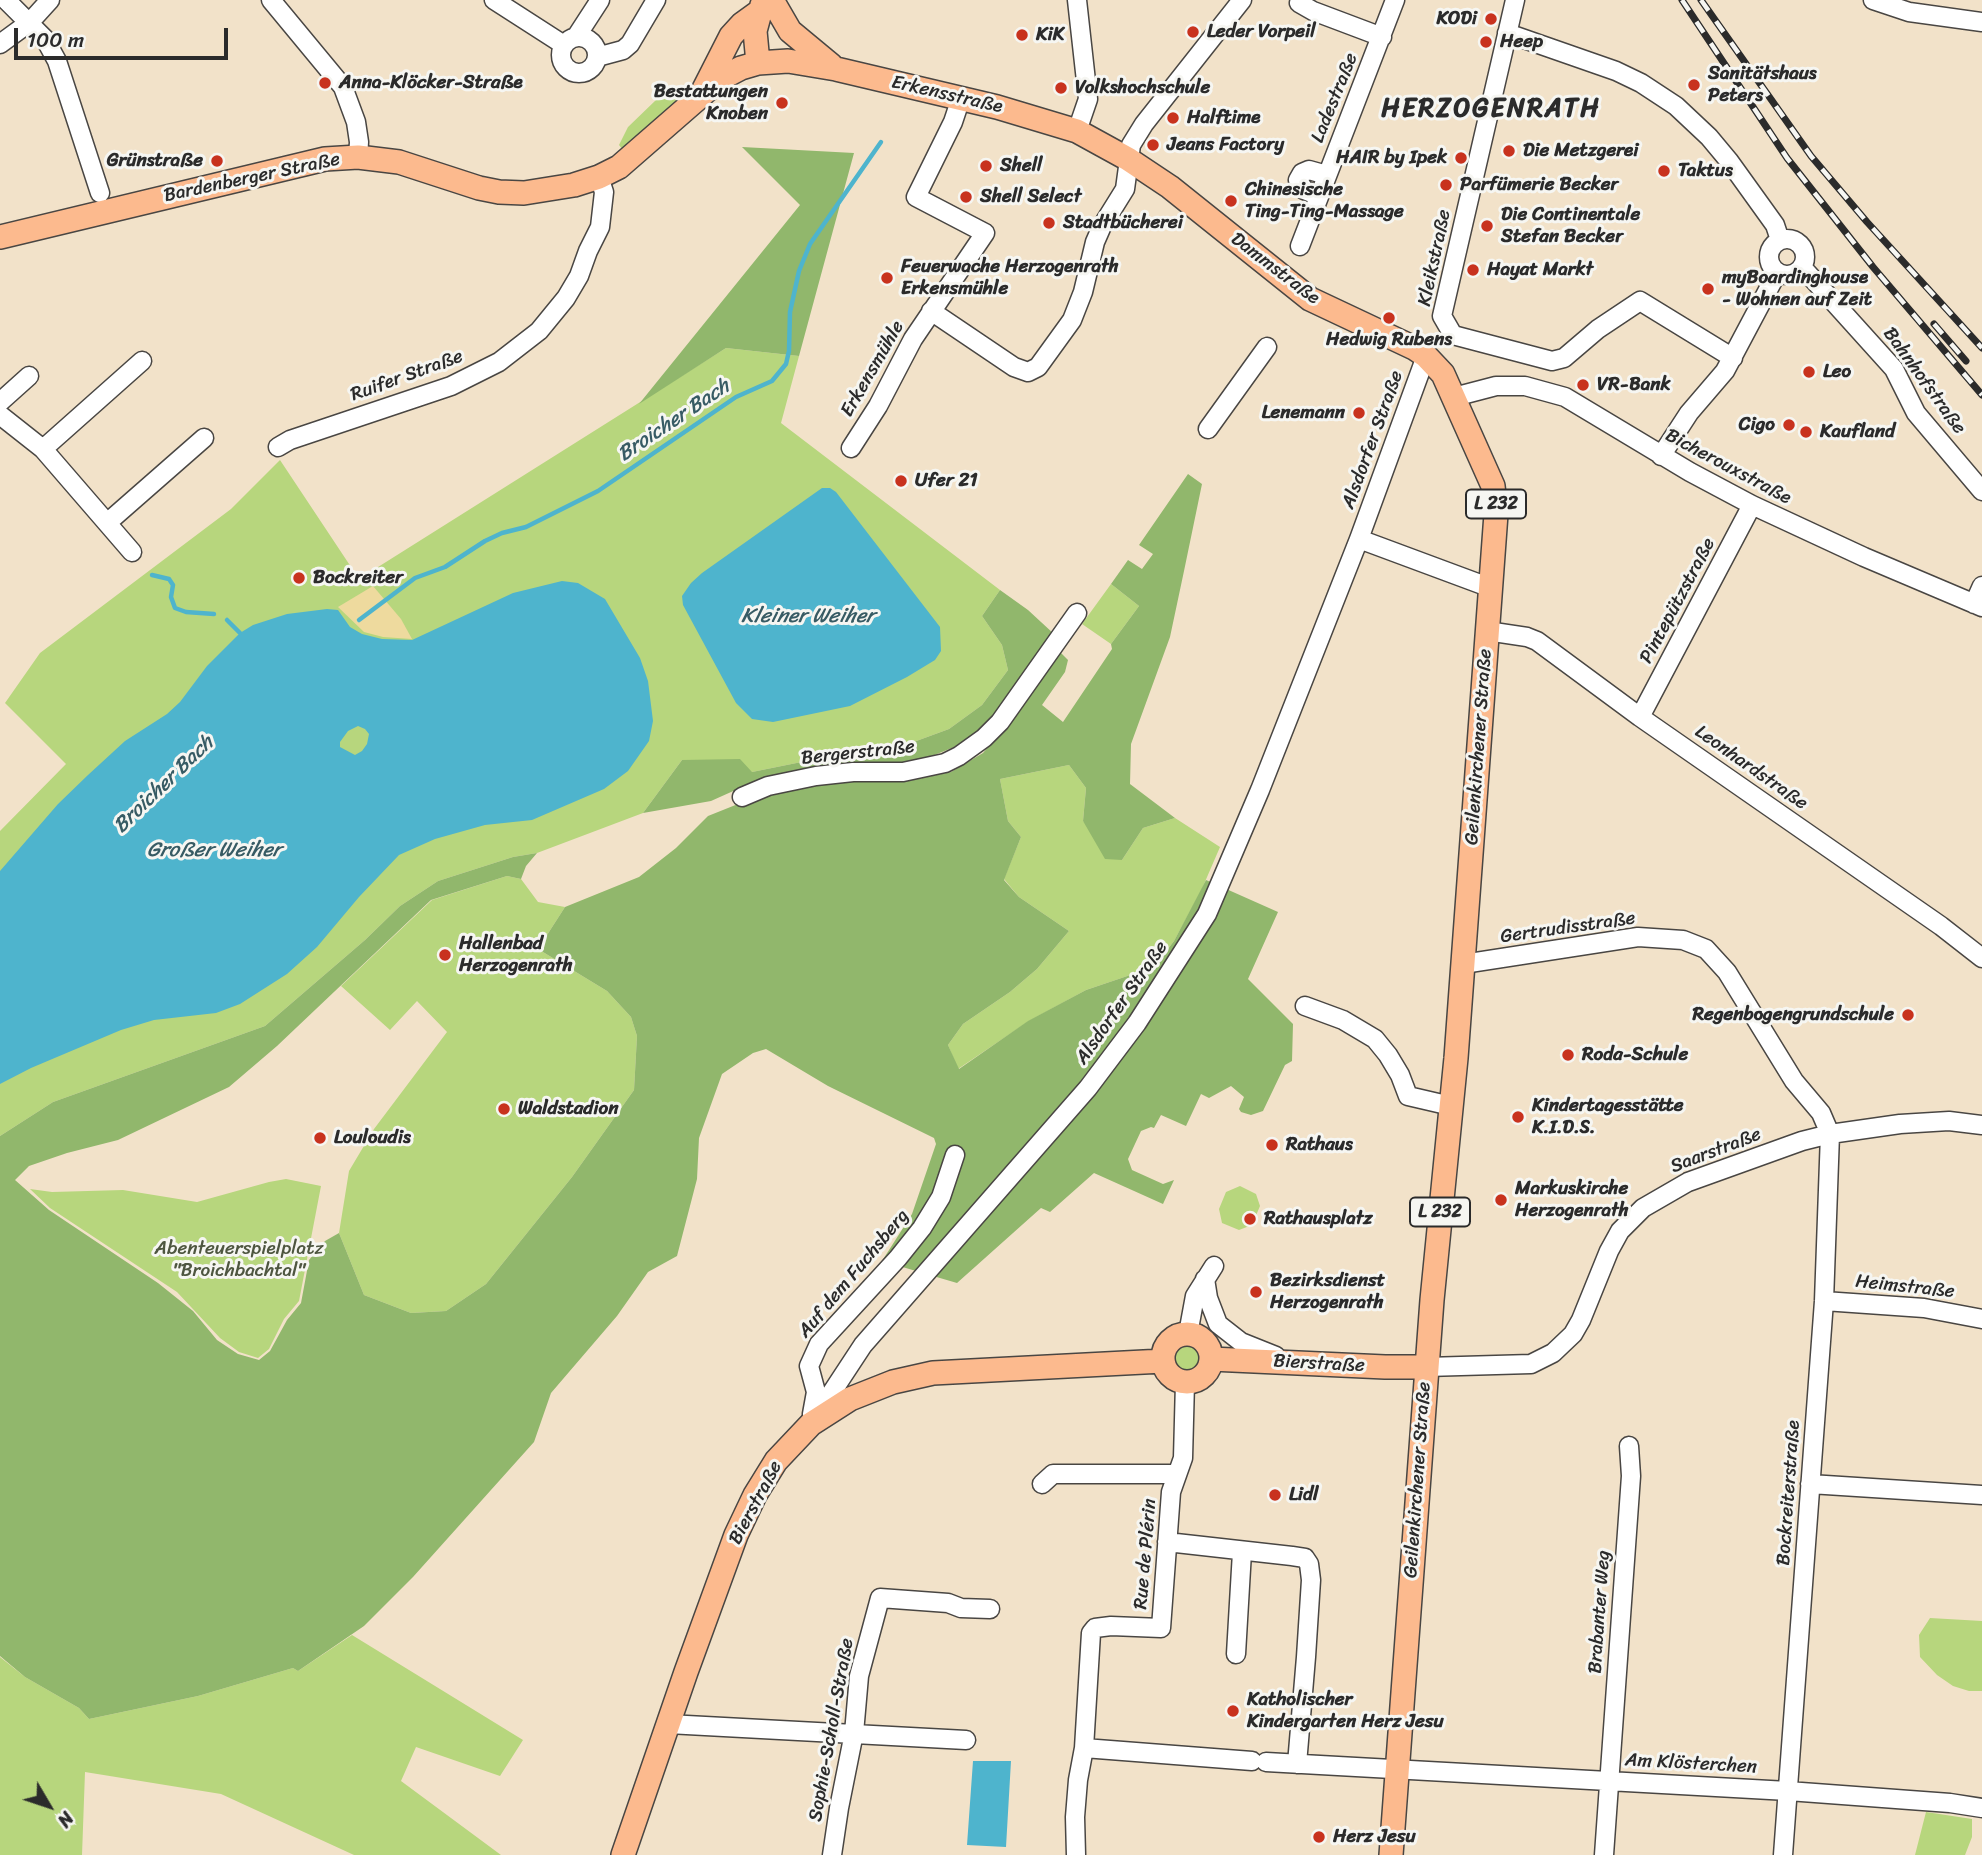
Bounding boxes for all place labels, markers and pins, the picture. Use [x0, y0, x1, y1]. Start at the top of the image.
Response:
place label: KODi [1437, 8, 1477, 30]
marker: KODi [1483, 11, 1499, 27]
place label: Leder Vorpeil [1207, 21, 1316, 43]
place label: KiK [1036, 24, 1064, 46]
marker: Leder Vorpeil [1185, 24, 1201, 40]
marker: KiK [1014, 27, 1030, 43]
place label: Heep [1500, 31, 1543, 53]
marker: Heep [1478, 34, 1494, 50]
place label: Sanitätshaus Peters [1708, 63, 1817, 107]
place label: Anna-Klöcker-Straße [339, 72, 523, 94]
marker: Anna-Klöcker-Straße [317, 75, 333, 91]
place label: Volkshochschule [1075, 77, 1210, 99]
marker: Sanitätshaus Peters [1686, 77, 1702, 93]
marker: Volkshochschule [1053, 80, 1069, 96]
place label: Bestattungen Knoben [654, 81, 768, 125]
marker: Bestattungen Knoben [774, 95, 790, 111]
place label: Halftime [1187, 107, 1260, 129]
marker: Halftime [1165, 110, 1181, 126]
place label: Jeans Factory [1167, 134, 1284, 156]
marker: Jeans Factory [1145, 137, 1161, 153]
place label: Die Metzgerei [1523, 140, 1638, 162]
marker: Die Metzgerei [1501, 143, 1517, 159]
place label: HAIR by Ipek [1336, 147, 1447, 169]
place label: Grünstraße [107, 150, 203, 172]
marker: HAIR by Ipek [1453, 150, 1469, 166]
marker: Grünstraße [209, 153, 225, 169]
place label: Shell [1000, 155, 1042, 177]
marker: Shell [978, 158, 994, 174]
place label: Taktus [1678, 160, 1733, 182]
marker: Taktus [1656, 163, 1672, 179]
place label: Parfümerie Becker [1460, 174, 1618, 196]
marker: Parfümerie Becker [1438, 177, 1454, 193]
place label: Chinesische Ting-Ting-Massage [1245, 179, 1404, 223]
place label: Shell Select [980, 186, 1081, 208]
marker: Shell Select [958, 189, 974, 205]
marker: Chinesische Ting-Ting-Massage [1223, 193, 1239, 209]
place label: Die Continentale Stefan Becker [1501, 204, 1640, 248]
place label: Stadtbücherei [1063, 212, 1183, 234]
marker: Stadtbücherei [1041, 215, 1057, 231]
marker: Die Continentale Stefan Becker [1479, 218, 1495, 234]
place label: Feuerwache Herzogenrath Erkensmühle [901, 256, 1119, 300]
place label: Hayat Markt [1487, 259, 1593, 281]
marker: Hayat Markt [1465, 262, 1481, 278]
place label: myBoardinghouse - Wohnen auf Zeit [1722, 267, 1872, 311]
marker: Feuerwache Herzogenrath Erkensmühle [879, 270, 895, 286]
marker: myBoardinghouse - Wohnen auf Zeit [1700, 281, 1716, 297]
marker: Hedwig Rubens [1381, 310, 1397, 326]
place label: Hedwig Rubens [1326, 329, 1452, 351]
place label: Leo [1823, 361, 1851, 383]
marker: Leo [1801, 364, 1817, 380]
place label: VR-Bank [1597, 374, 1671, 396]
marker: VR-Bank [1575, 377, 1591, 393]
place label: Lenemann [1262, 402, 1345, 424]
marker: Lenemann [1351, 405, 1367, 421]
place label: Cigo [1739, 414, 1775, 436]
marker: Cigo [1781, 417, 1797, 433]
place label: Kaufland [1820, 421, 1895, 443]
marker: Kaufland [1798, 424, 1814, 440]
place label: Ufer 21 [915, 470, 978, 492]
marker: Ufer 21 [893, 473, 909, 489]
place label: Bockreiter [313, 567, 403, 589]
marker: Bockreiter [291, 570, 307, 586]
place label: Hallenbad Herzogenrath [459, 933, 573, 977]
marker: Hallenbad Herzogenrath [437, 947, 453, 963]
place label: Regenbogengrundschule [1693, 1004, 1894, 1026]
marker: Regenbogengrundschule [1900, 1007, 1916, 1023]
place label: Roda-Schule [1582, 1044, 1688, 1066]
marker: Roda-Schule [1560, 1047, 1576, 1063]
place label: Kindertagesstätte K.I.D.S. [1532, 1095, 1684, 1139]
place label: Waldstadion [518, 1098, 618, 1120]
marker: Waldstadion [496, 1101, 512, 1117]
marker: Kindertagesstätte K.I.D.S. [1510, 1109, 1526, 1125]
place label: Louloudis [334, 1127, 411, 1149]
marker: Louloudis [312, 1130, 328, 1146]
place label: Rathaus [1286, 1134, 1353, 1156]
marker: Rathaus [1264, 1137, 1280, 1153]
place label: Markuskirche Herzogenrath [1515, 1178, 1629, 1222]
marker: Markuskirche Herzogenrath [1493, 1192, 1509, 1208]
place label: Rathausplatz [1264, 1208, 1373, 1230]
marker: Rathausplatz [1242, 1211, 1258, 1227]
place label: Bezirksdienst Herzogenrath [1270, 1270, 1385, 1314]
marker: Bezirksdienst Herzogenrath [1248, 1284, 1264, 1300]
place label: Lidl [1289, 1484, 1318, 1506]
marker: Lidl [1267, 1487, 1283, 1503]
place label: Katholischer Kindergarten Herz Jesu [1247, 1689, 1444, 1733]
marker: Katholischer Kindergarten Herz Jesu [1225, 1703, 1241, 1719]
place label: Herz Jesu [1333, 1826, 1416, 1848]
marker: Herz Jesu [1311, 1829, 1327, 1845]

